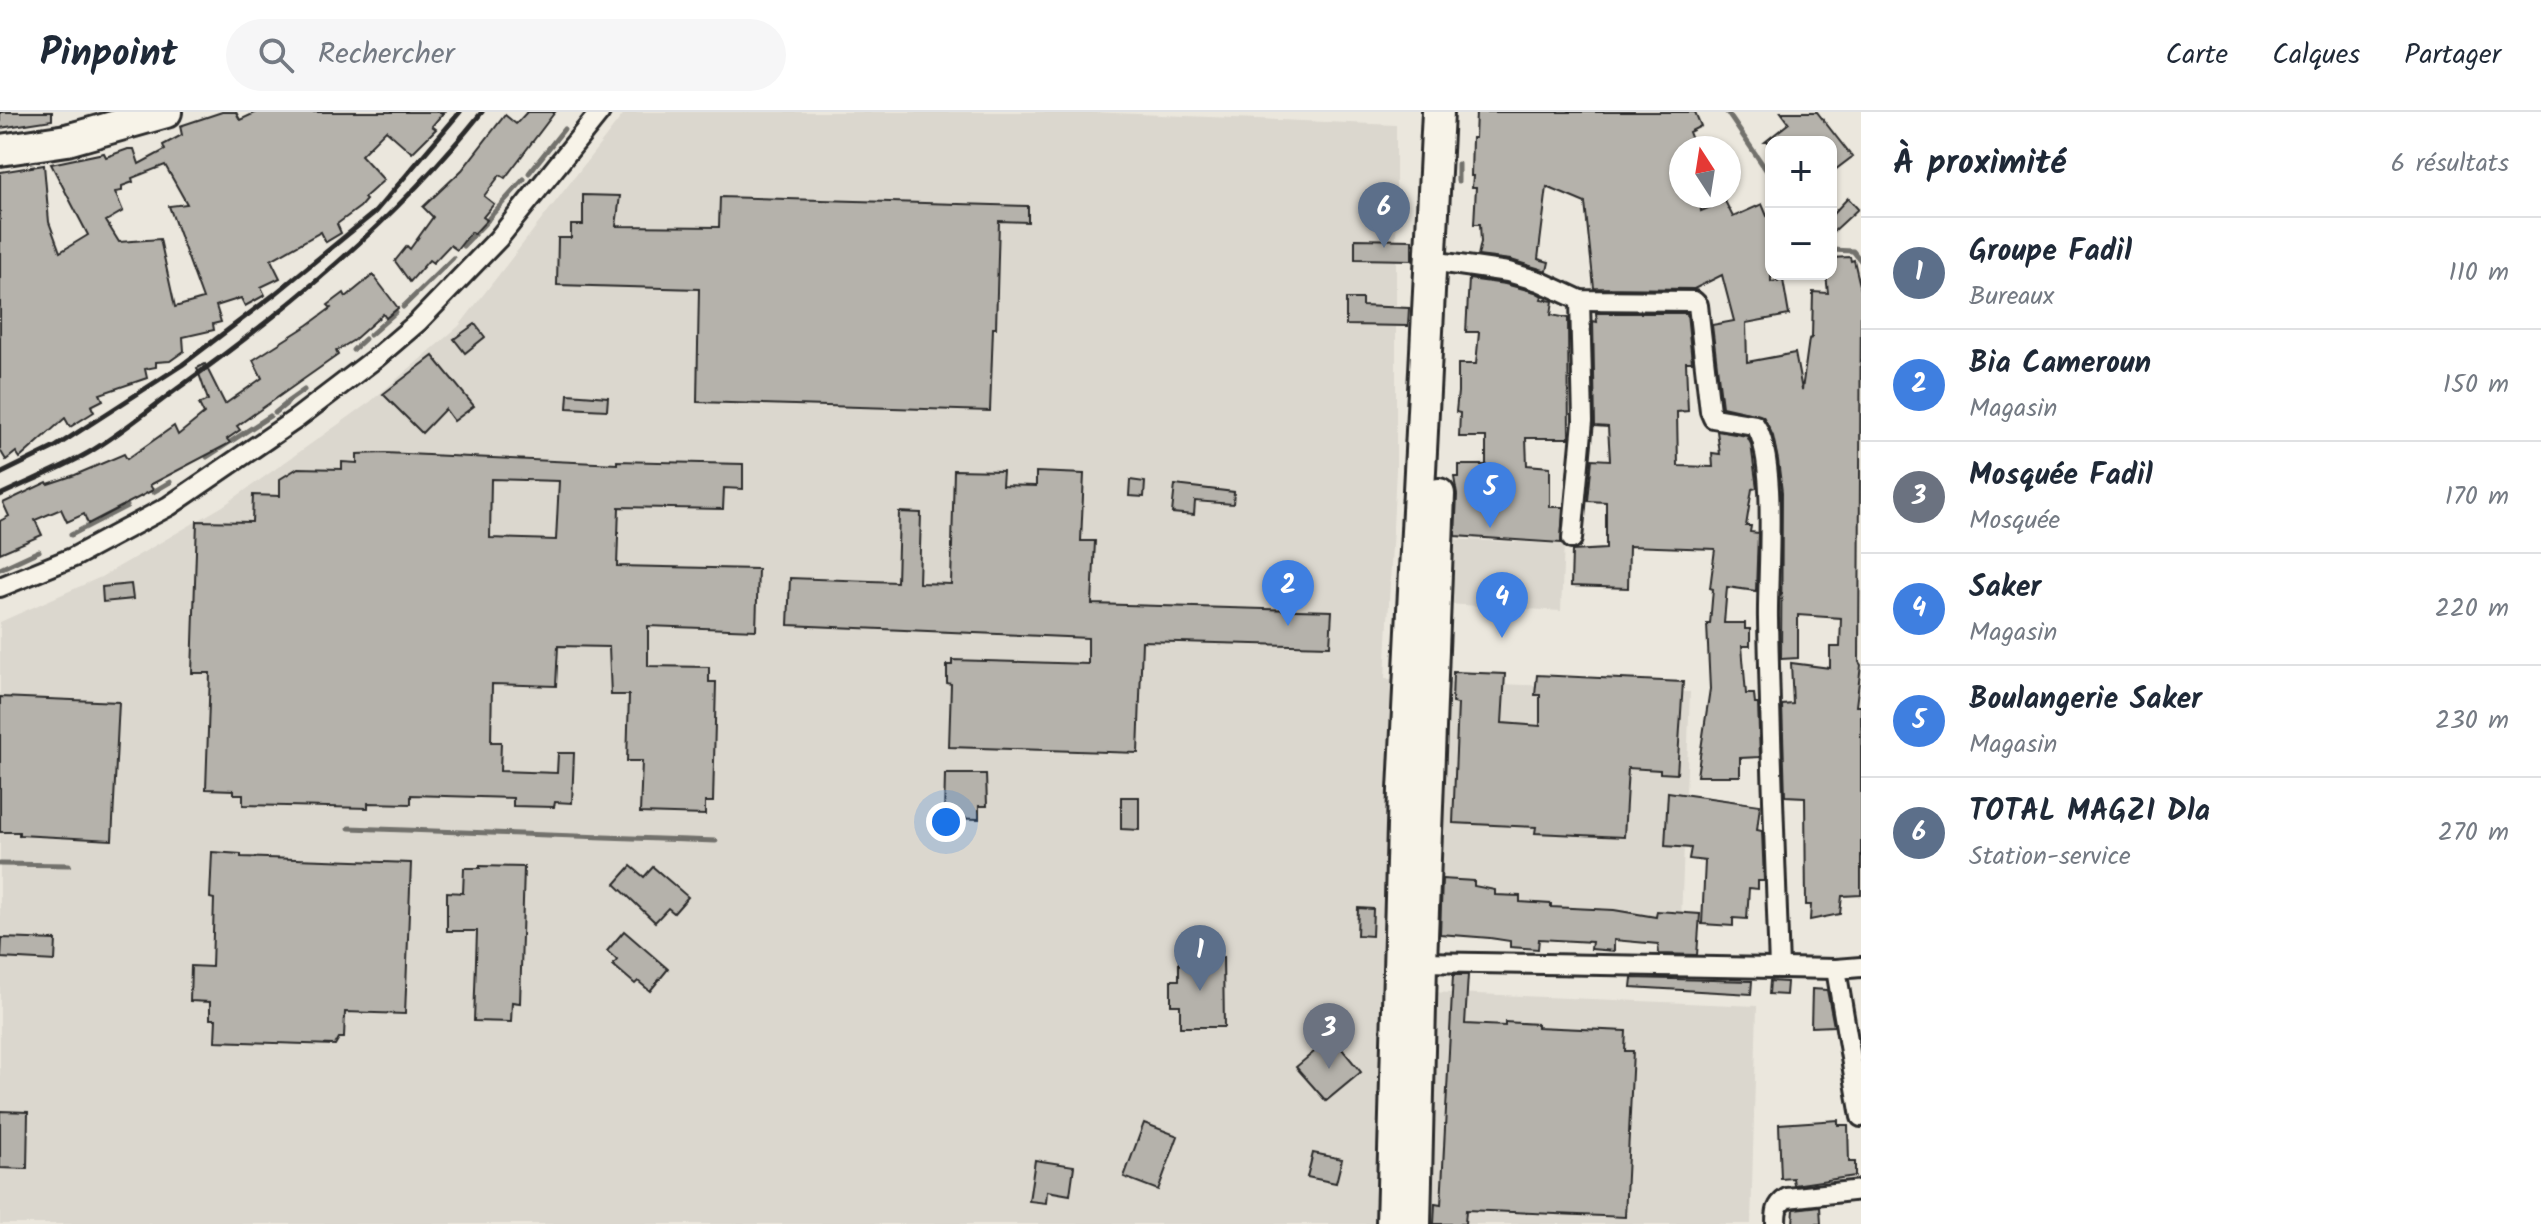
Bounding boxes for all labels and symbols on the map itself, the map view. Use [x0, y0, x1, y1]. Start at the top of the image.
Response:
north arrow [1669, 136, 1741, 208]
pin: 6 [1358, 182, 1410, 248]
pin: 5 [1464, 462, 1516, 528]
pin: 2 [1262, 560, 1314, 626]
pin: 4 [1476, 572, 1528, 638]
your location [926, 802, 966, 842]
pin: 1 [1174, 925, 1226, 991]
pin: 3 [1303, 1003, 1355, 1069]

